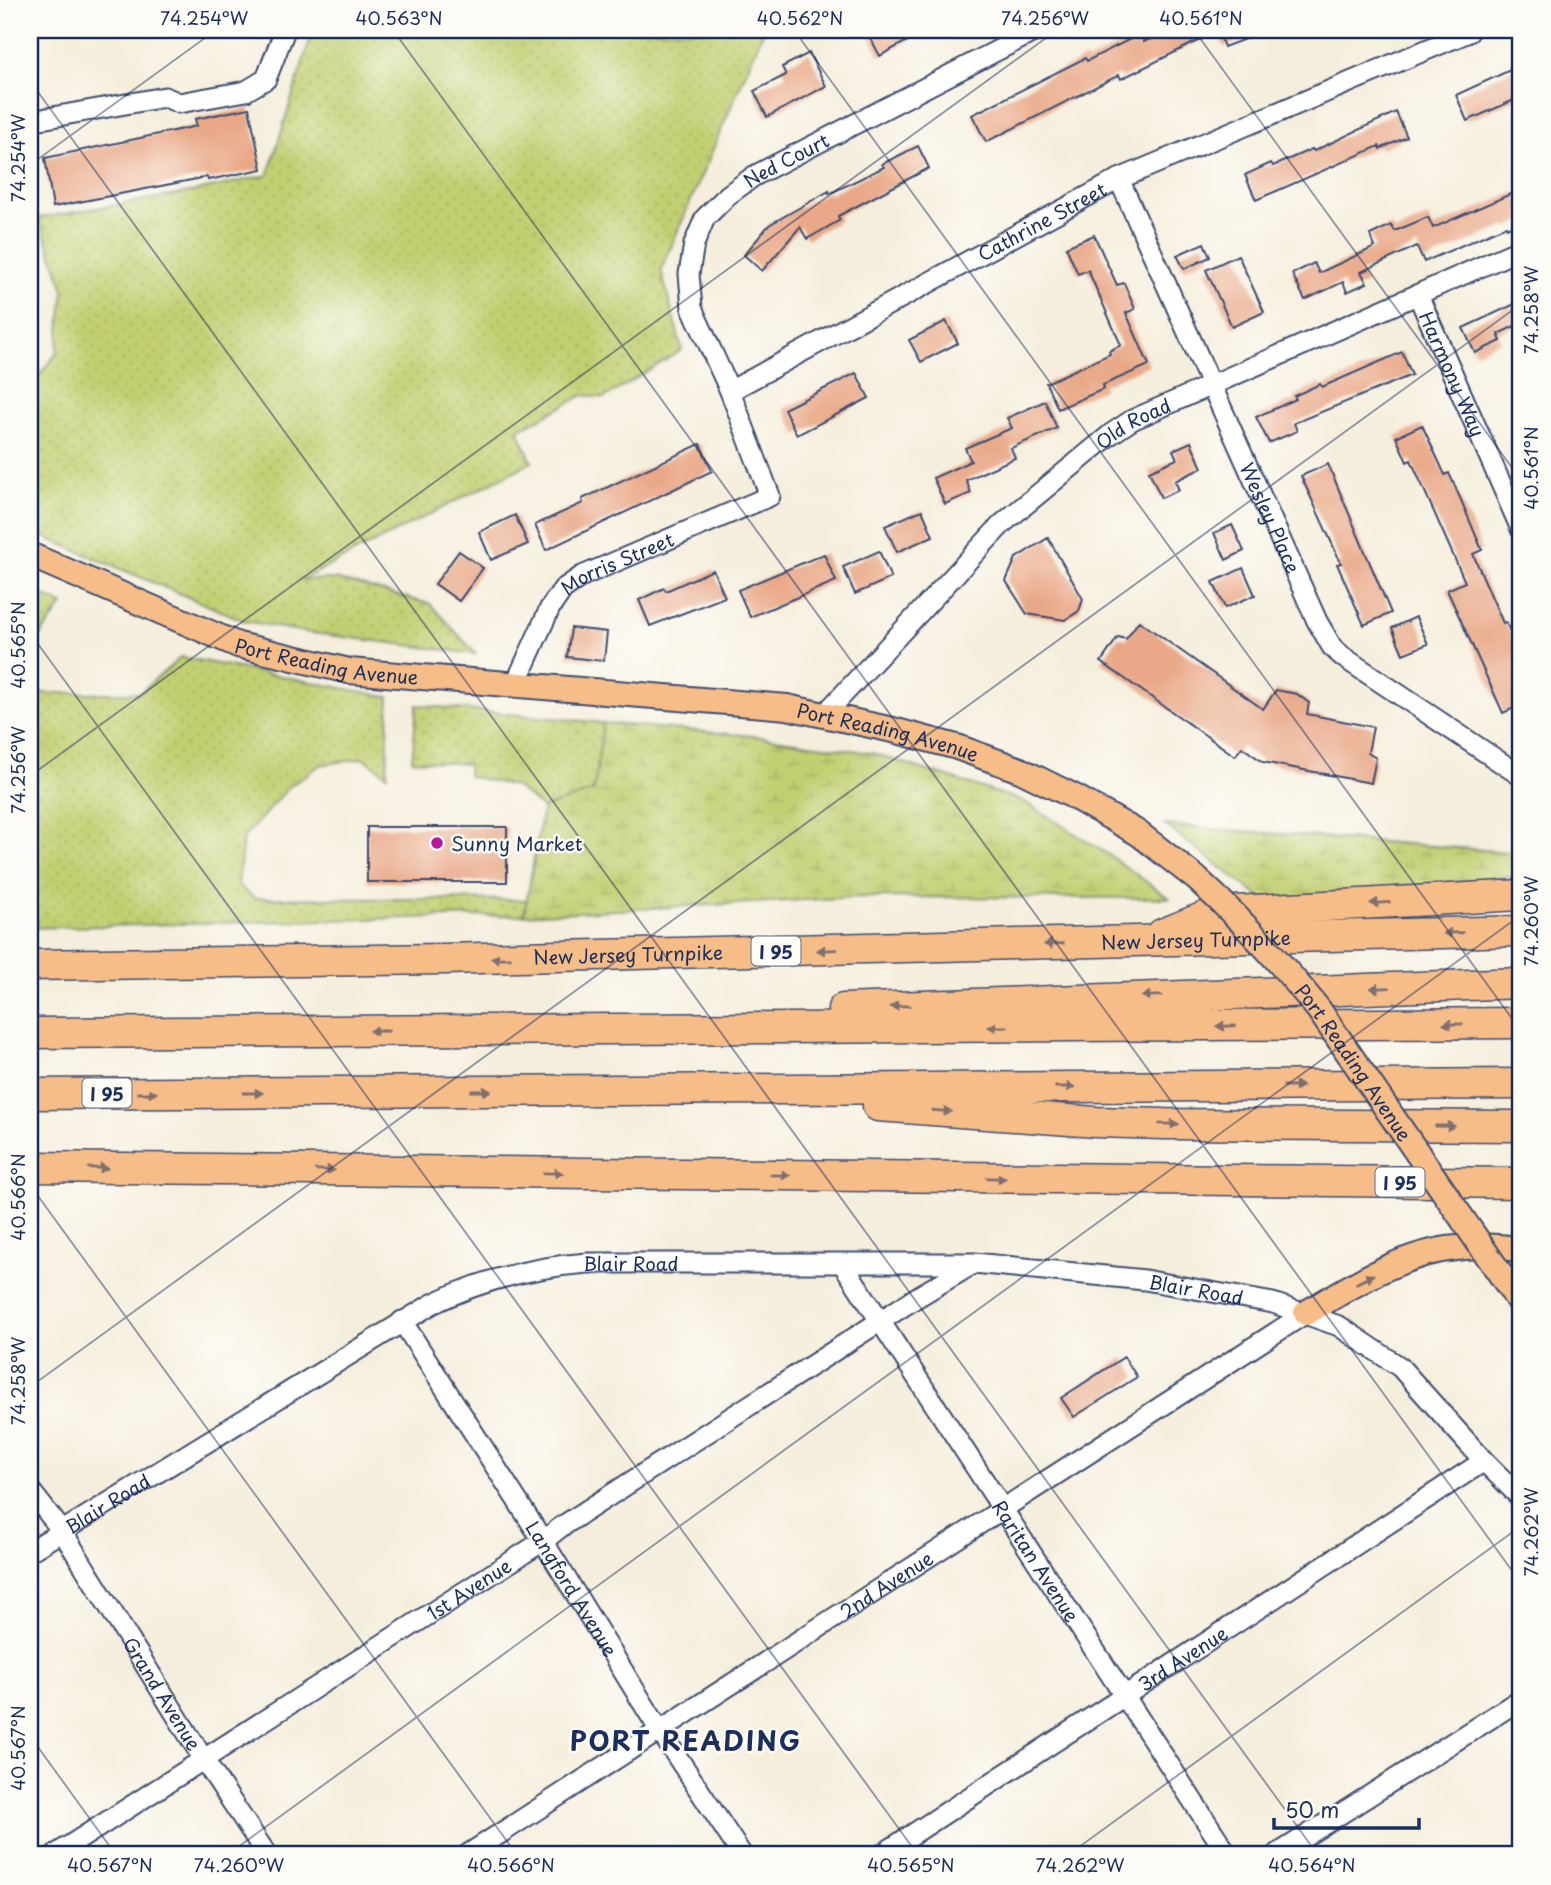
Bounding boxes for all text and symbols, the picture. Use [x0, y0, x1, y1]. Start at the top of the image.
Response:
text: 74.254°W [160, 4, 249, 31]
text: 40.563°N [356, 4, 443, 31]
text: 40.562°N [757, 4, 843, 31]
text: 74.256°W [1001, 4, 1089, 31]
text: 40.561°N [1159, 4, 1243, 31]
text: 74.254°W [4, 113, 31, 202]
street label: Ned Court [737, 126, 834, 194]
street label: Cathrine Street [972, 175, 1111, 268]
text: 74.258°W [1517, 265, 1544, 354]
street label: Harmony Way [1413, 307, 1493, 441]
street label: Old Road [1089, 391, 1175, 456]
text: 40.561°N [1517, 426, 1544, 510]
street label: Wesley Place [1234, 458, 1308, 577]
street label: Morris Street [555, 525, 678, 601]
text: 40.565°N [4, 601, 31, 689]
street label: Port Reading Avenue [232, 631, 419, 691]
street label: Port Reading Avenue [794, 696, 983, 768]
text: 74.256°W [4, 726, 31, 814]
place label: Sunny Market [451, 829, 583, 857]
marker: Sunny Market [429, 835, 445, 851]
text: 74.260°W [1517, 875, 1544, 966]
one-way arrow [1368, 898, 1390, 909]
street label: New Jersey Turnpike [1100, 923, 1291, 956]
one-way arrow [1442, 927, 1464, 939]
road number: I 95 [752, 936, 800, 966]
street label: New Jersey Turnpike [533, 938, 723, 971]
one-way arrow [1043, 938, 1065, 950]
one-way arrow [816, 944, 838, 956]
one-way arrow [490, 952, 512, 964]
street label: Port Reading Avenue [1289, 977, 1419, 1146]
one-way arrow [1368, 983, 1390, 994]
one-way arrow [1141, 991, 1163, 1002]
one-way arrow [889, 1001, 911, 1012]
one-way arrow [1442, 1018, 1464, 1029]
one-way arrow [1214, 1020, 1236, 1032]
one-way arrow [987, 1021, 1009, 1033]
one-way arrow [367, 1025, 389, 1037]
road number: I 95 [82, 1078, 132, 1108]
one-way arrow [1282, 1080, 1304, 1092]
one-way arrow [1054, 1081, 1076, 1093]
one-way arrow [470, 1085, 492, 1097]
one-way arrow [136, 1087, 158, 1099]
one-way arrow [243, 1087, 265, 1099]
one-way arrow [931, 1106, 953, 1117]
one-way arrow [1158, 1118, 1180, 1130]
one-way arrow [1435, 1120, 1457, 1132]
text: 40.566°N [4, 1153, 31, 1241]
one-way arrow [87, 1162, 109, 1174]
one-way arrow [315, 1165, 337, 1176]
one-way arrow [542, 1167, 564, 1179]
road number: I 95 [1376, 1168, 1424, 1196]
one-way arrow [770, 1169, 792, 1181]
one-way arrow [985, 1172, 1007, 1183]
street label: Blair Road [583, 1249, 679, 1277]
street label: Blair Road [1147, 1267, 1246, 1311]
one-way arrow [1355, 1273, 1375, 1284]
text: 74.258°W [4, 1336, 31, 1425]
street label: Blair Road [60, 1466, 155, 1540]
text: 74.262°W [1517, 1487, 1544, 1577]
street label: Raritan Avenue [986, 1494, 1086, 1627]
street label: Langford Avenue [519, 1515, 625, 1662]
street label: 2nd Avenue [834, 1544, 938, 1625]
street label: 1st Avenue [421, 1551, 517, 1626]
street label: 3rd Avenue [1132, 1619, 1233, 1698]
street label: Grand Avenue [117, 1631, 208, 1755]
text: 40.567°N [4, 1705, 31, 1791]
district label: PORT READING [570, 1721, 802, 1760]
scale bar [1274, 1787, 1420, 1831]
text: 50 m [1285, 1793, 1339, 1825]
text: 40.567°N [67, 1851, 153, 1878]
text: 74.260°W [194, 1851, 285, 1878]
text: 40.566°N [467, 1851, 555, 1878]
text: 40.565°N [867, 1851, 955, 1878]
text: 74.262°W [1035, 1851, 1125, 1878]
text: 40.564°N [1268, 1851, 1356, 1878]

